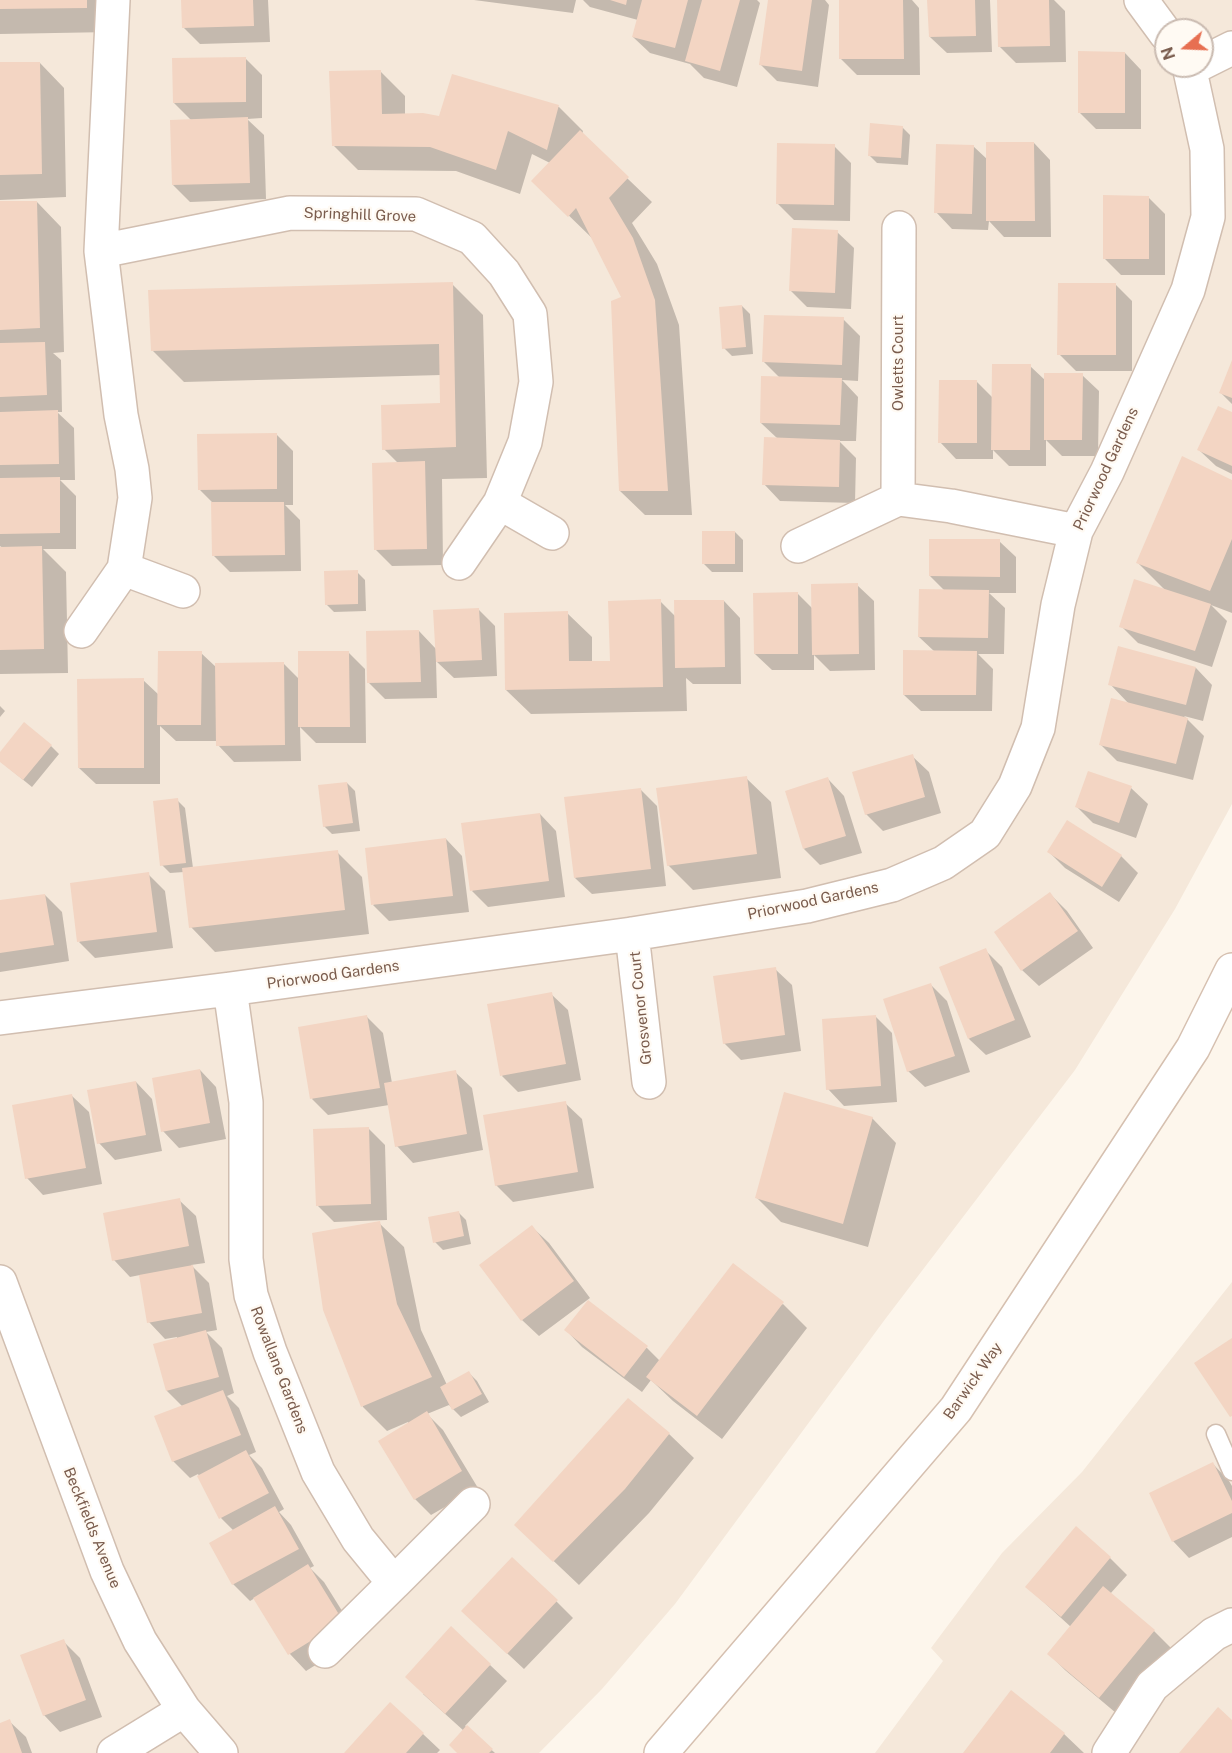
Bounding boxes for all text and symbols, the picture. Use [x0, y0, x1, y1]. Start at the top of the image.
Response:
north arrow [1154, 18, 1214, 78]
text: N [1157, 44, 1179, 62]
street label: Springhill Grove [303, 204, 417, 226]
street label: Owletts Court [889, 315, 907, 411]
street label: Priorwood Gardens [1070, 405, 1142, 533]
street label: Priorwood Gardens [746, 878, 880, 924]
street label: Grosvenor Court [626, 950, 656, 1066]
street label: Priorwood Gardens [266, 957, 400, 993]
street label: Rowallane Gardens [246, 1304, 312, 1436]
street label: Barwick Way [940, 1339, 1006, 1423]
street label: Beckfields Avenue [60, 1465, 124, 1591]

